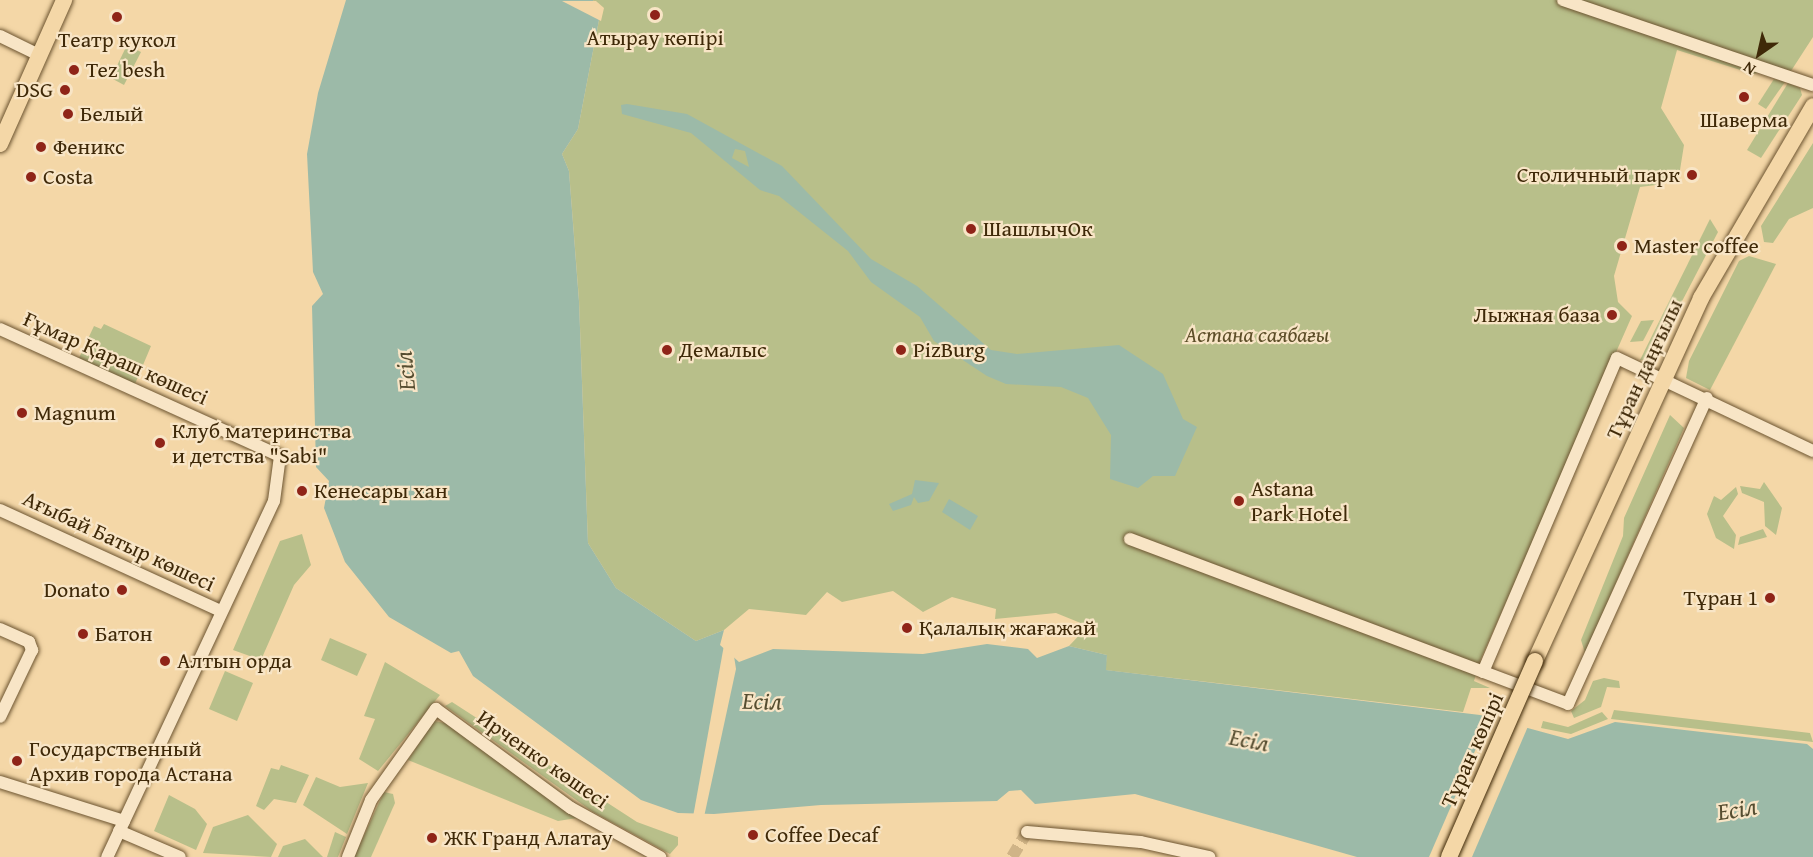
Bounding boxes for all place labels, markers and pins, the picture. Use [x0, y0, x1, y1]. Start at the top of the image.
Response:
marker: Атырау көпірі [648, 8, 662, 22]
marker: Театр кукол [110, 10, 124, 24]
place label: Атырау көпірі [586, 25, 724, 51]
place label: Театр кукол [58, 27, 176, 53]
place label: Tez besh [86, 57, 165, 83]
marker: Tez besh [67, 63, 81, 77]
place label: DSG [16, 77, 53, 103]
marker: DSG [58, 83, 72, 97]
marker: Шаверма [1737, 90, 1751, 104]
place label: Белый [80, 101, 143, 127]
marker: Белый [61, 107, 75, 121]
place label: Шаверма [1700, 107, 1788, 133]
place label: Феникс [53, 134, 125, 160]
marker: Феникс [34, 140, 48, 154]
place label: Столичный парк [1517, 162, 1680, 188]
place label: Costa [43, 164, 93, 190]
marker: Столичный парк [1685, 168, 1699, 182]
marker: Costa [24, 170, 38, 184]
place label: ШашлычОк [983, 216, 1093, 242]
marker: ШашлычОк [964, 222, 978, 236]
place label: Master coffee [1634, 233, 1759, 259]
marker: Master coffee [1615, 239, 1629, 253]
place label: Лыжная база [1474, 302, 1600, 328]
marker: Лыжная база [1605, 308, 1619, 322]
place label: Демалыс [679, 337, 767, 363]
place label: PizBurg [913, 337, 985, 363]
marker: Демалыс [660, 343, 674, 357]
marker: PizBurg [894, 343, 908, 357]
place label: Magnum [34, 400, 116, 426]
marker: Magnum [15, 406, 29, 420]
place label: Клуб материнства и детства "Sabi" [172, 417, 351, 469]
marker: Клуб материнства и детства "Sabi" [153, 436, 167, 450]
place label: Astana Park Hotel [1251, 475, 1348, 526]
place label: Кенесары хан [314, 478, 448, 504]
marker: Кенесары хан [295, 484, 309, 498]
marker: Astana Park Hotel [1232, 494, 1246, 508]
place label: Donato [44, 577, 110, 603]
marker: Donato [115, 583, 129, 597]
place label: Тұран 1 [1684, 585, 1758, 611]
marker: Тұран 1 [1763, 591, 1777, 605]
place label: Қалалық жағажай [919, 615, 1096, 641]
place label: Батон [95, 621, 153, 647]
marker: Қалалық жағажай [900, 621, 914, 635]
marker: Батон [76, 627, 90, 641]
place label: Алтын орда [177, 648, 292, 674]
marker: Алтын орда [158, 654, 172, 668]
place label: Государственный Архив города Астана [29, 735, 232, 786]
marker: Государственный Архив города Астана [10, 754, 24, 768]
place label: Coffee Decaf [765, 822, 879, 848]
place label: ЖК Гранд Алатау [444, 825, 613, 851]
marker: Coffee Decaf [746, 828, 760, 842]
marker: ЖК Гранд Алатау [425, 831, 439, 845]

